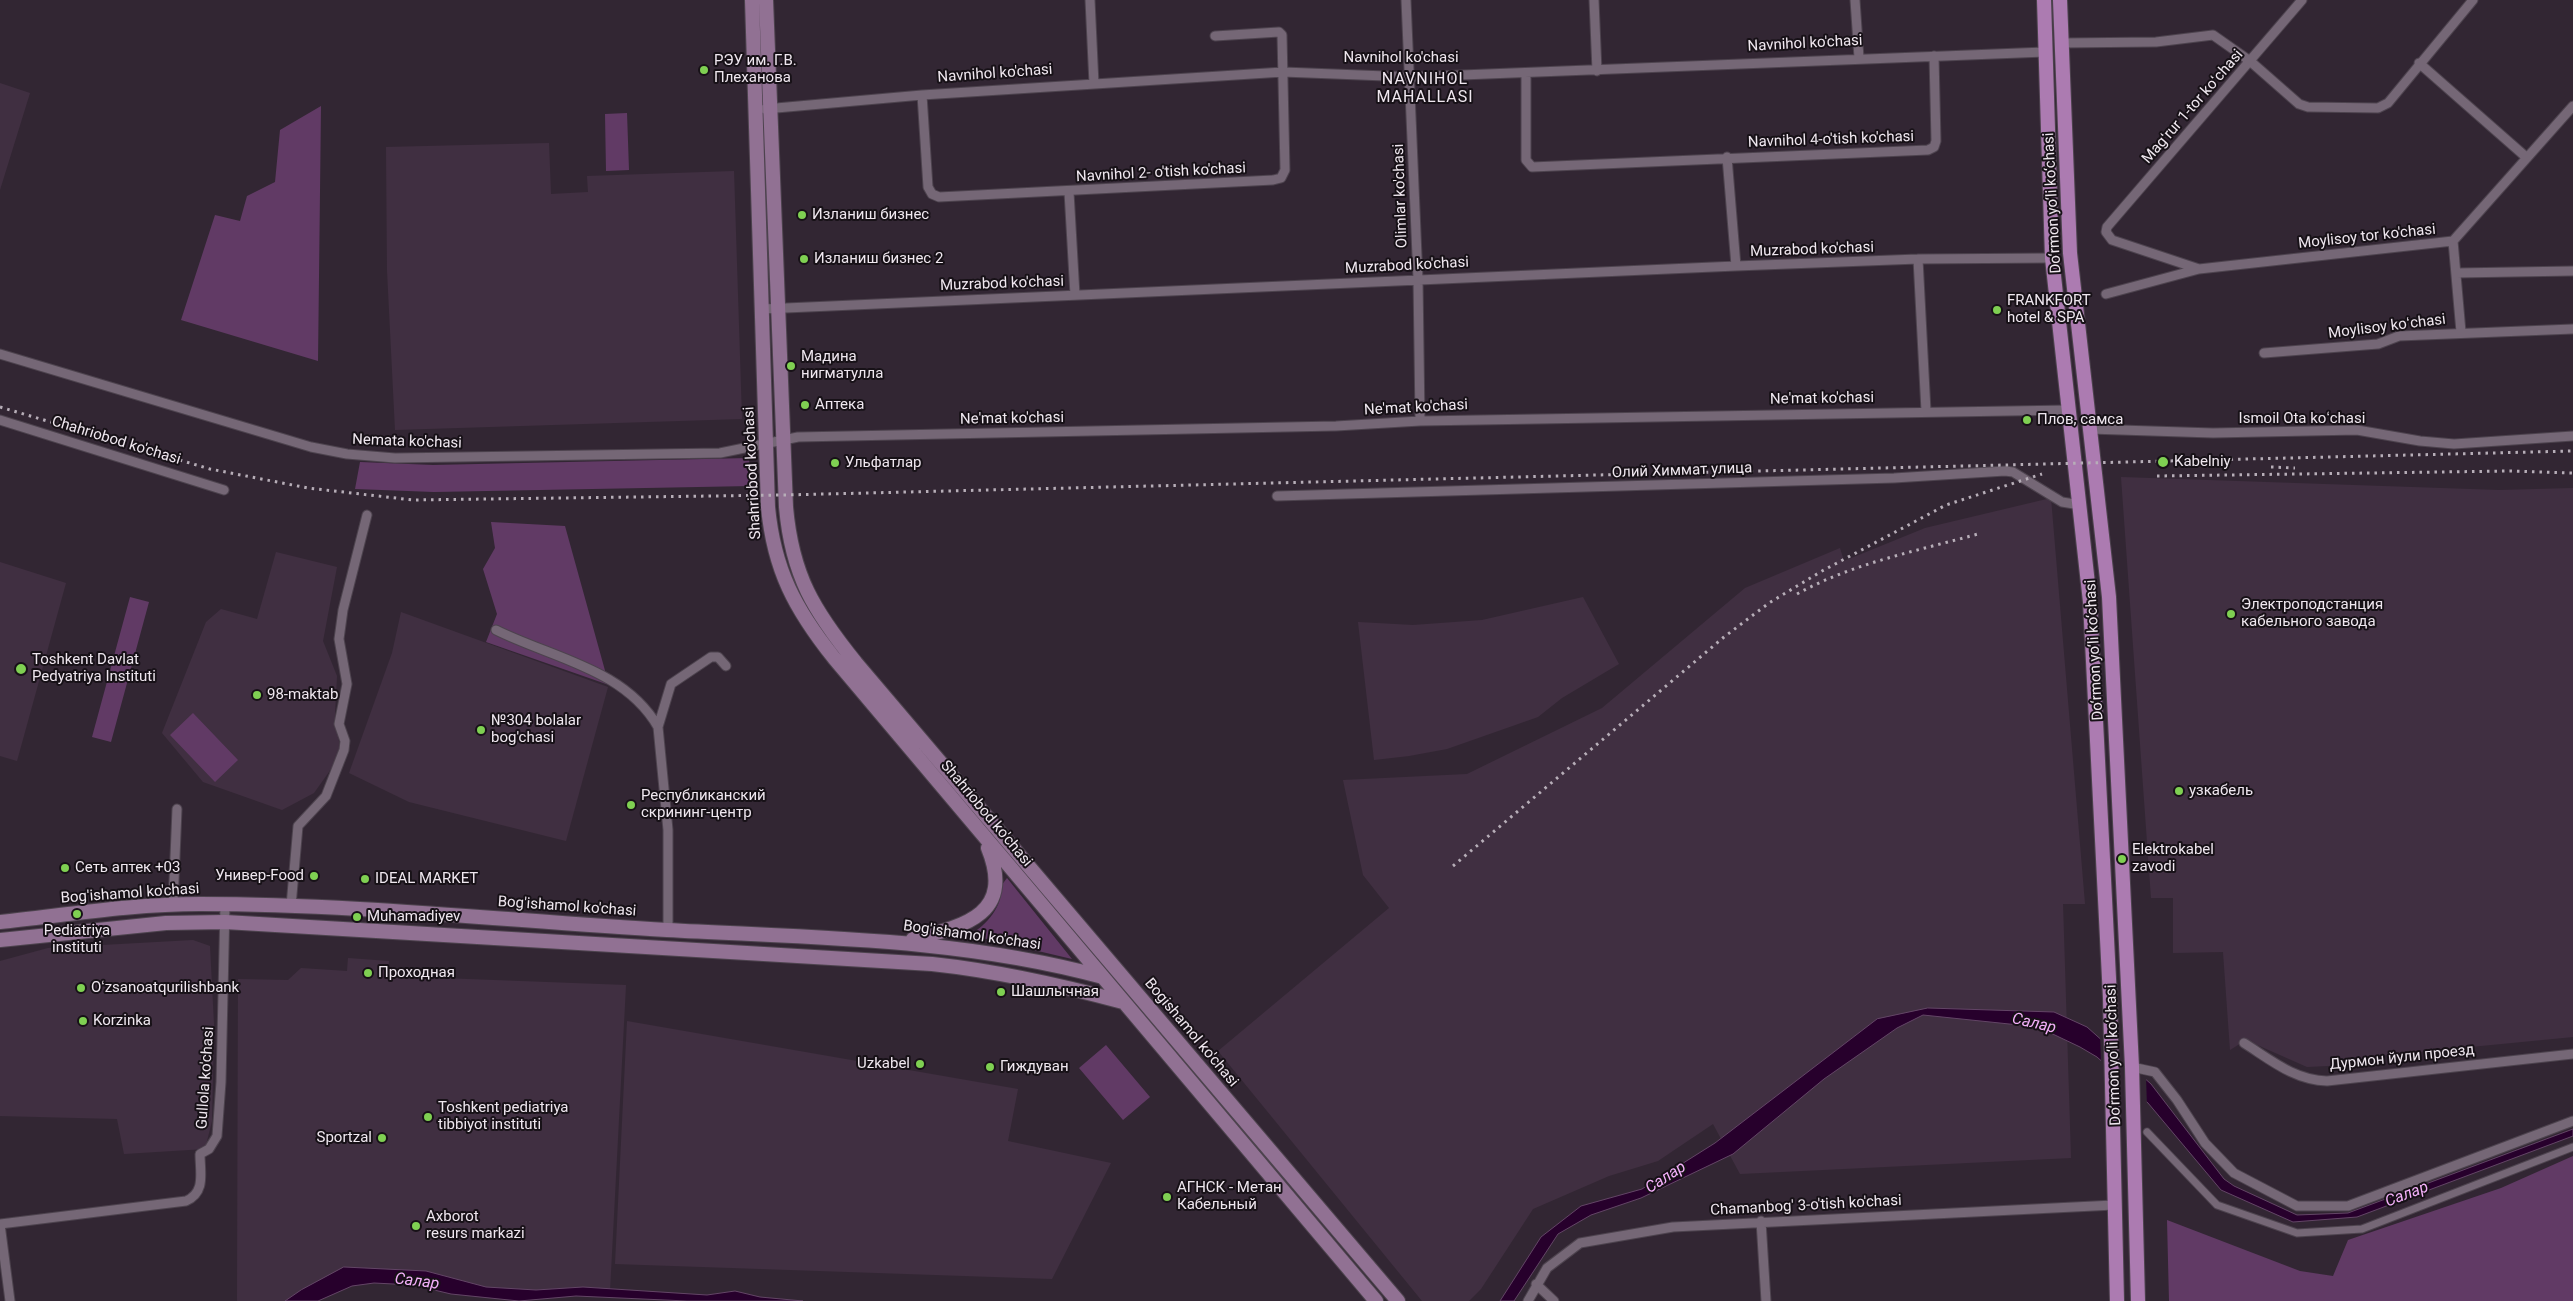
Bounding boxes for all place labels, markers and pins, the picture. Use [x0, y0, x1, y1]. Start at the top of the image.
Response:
place label: РЭУ им. Г.В. Плеханова [714, 52, 797, 87]
marker: РЭУ им. Г.В. Плеханова [698, 64, 710, 76]
place label: Изланиш бизнес [812, 206, 929, 224]
marker: Изланиш бизнес [796, 209, 808, 221]
place label: Изланиш бизнес 2 [814, 250, 943, 268]
marker: Изланиш бизнес 2 [798, 253, 810, 265]
place label: FRANKFORT hotel & SPA [2007, 292, 2091, 327]
marker: FRANKFORT hotel & SPA [1991, 304, 2003, 316]
place label: Мадина нигматулла [801, 348, 883, 383]
marker: Мадина нигматулла [785, 360, 797, 372]
place label: Аптека [815, 396, 864, 414]
marker: Аптека [799, 399, 811, 411]
place label: Плов, самса [2037, 411, 2123, 429]
marker: Плов, самса [2021, 414, 2033, 426]
place label: Kabelniy [2174, 453, 2231, 471]
place label: Ульфатлар [845, 454, 922, 472]
marker: Kabelniy [2156, 455, 2170, 469]
marker: Ульфатлар [829, 457, 841, 469]
place label: Электроподстанция кабельного завода [2241, 596, 2383, 631]
marker: Электроподстанция кабельного завода [2225, 608, 2237, 620]
place label: Toshkent Davlat Pedyatriya Instituti [32, 651, 156, 686]
marker: Toshkent Davlat Pedyatriya Instituti [14, 662, 28, 676]
place label: 98-maktab [267, 686, 338, 704]
marker: 98-maktab [251, 689, 263, 701]
place label: №304 bolalar bog'chasi [491, 712, 581, 747]
marker: №304 bolalar bog'chasi [475, 724, 487, 736]
place label: узкабель [2189, 782, 2253, 800]
marker: узкабель [2173, 785, 2185, 797]
place label: Республиканский скрининг-центр [641, 787, 766, 822]
marker: Республиканский скрининг-центр [625, 799, 637, 811]
place label: Elektrokabel zavodi [2132, 841, 2214, 876]
marker: Elektrokabel zavodi [2116, 853, 2128, 865]
place label: Сеть аптек +03 [75, 859, 180, 877]
marker: Сеть аптек +03 [59, 862, 71, 874]
place label: Универ-Food [215, 867, 304, 885]
marker: Универ-Food [308, 870, 320, 882]
place label: IDEAL MARKET [375, 870, 478, 888]
marker: IDEAL MARKET [359, 873, 371, 885]
marker: Pediatriya instituti [71, 908, 83, 920]
place label: Muhamadiyev [367, 908, 460, 926]
marker: Muhamadiyev [351, 911, 363, 923]
place label: Pediatriya instituti [44, 922, 110, 957]
place label: Проходная [378, 964, 455, 982]
marker: Проходная [362, 967, 374, 979]
place label: Oʻzsanoatqurilishbank [91, 979, 239, 997]
marker: Oʻzsanoatqurilishbank [75, 982, 87, 994]
place label: Шашлычная [1011, 983, 1099, 1001]
marker: Шашлычная [995, 986, 1007, 998]
place label: Korzinka [93, 1012, 151, 1030]
marker: Korzinka [77, 1015, 89, 1027]
place label: Uzkabel [857, 1055, 910, 1073]
marker: Uzkabel [914, 1058, 926, 1070]
place label: Гиждуван [1000, 1058, 1069, 1076]
marker: Гиждуван [984, 1061, 996, 1073]
place label: Toshkent pediatriya tibbiyot instituti [438, 1099, 569, 1134]
marker: Toshkent pediatriya tibbiyot instituti [422, 1111, 434, 1123]
place label: Sportzal [317, 1129, 372, 1147]
marker: Sportzal [376, 1132, 388, 1144]
place label: АГНСК - Метан Кабельный [1177, 1179, 1282, 1214]
marker: АГНСК - Метан Кабельный [1161, 1191, 1173, 1203]
place label: Axborot resurs markazi [426, 1208, 525, 1243]
marker: Axborot resurs markazi [410, 1220, 422, 1232]

